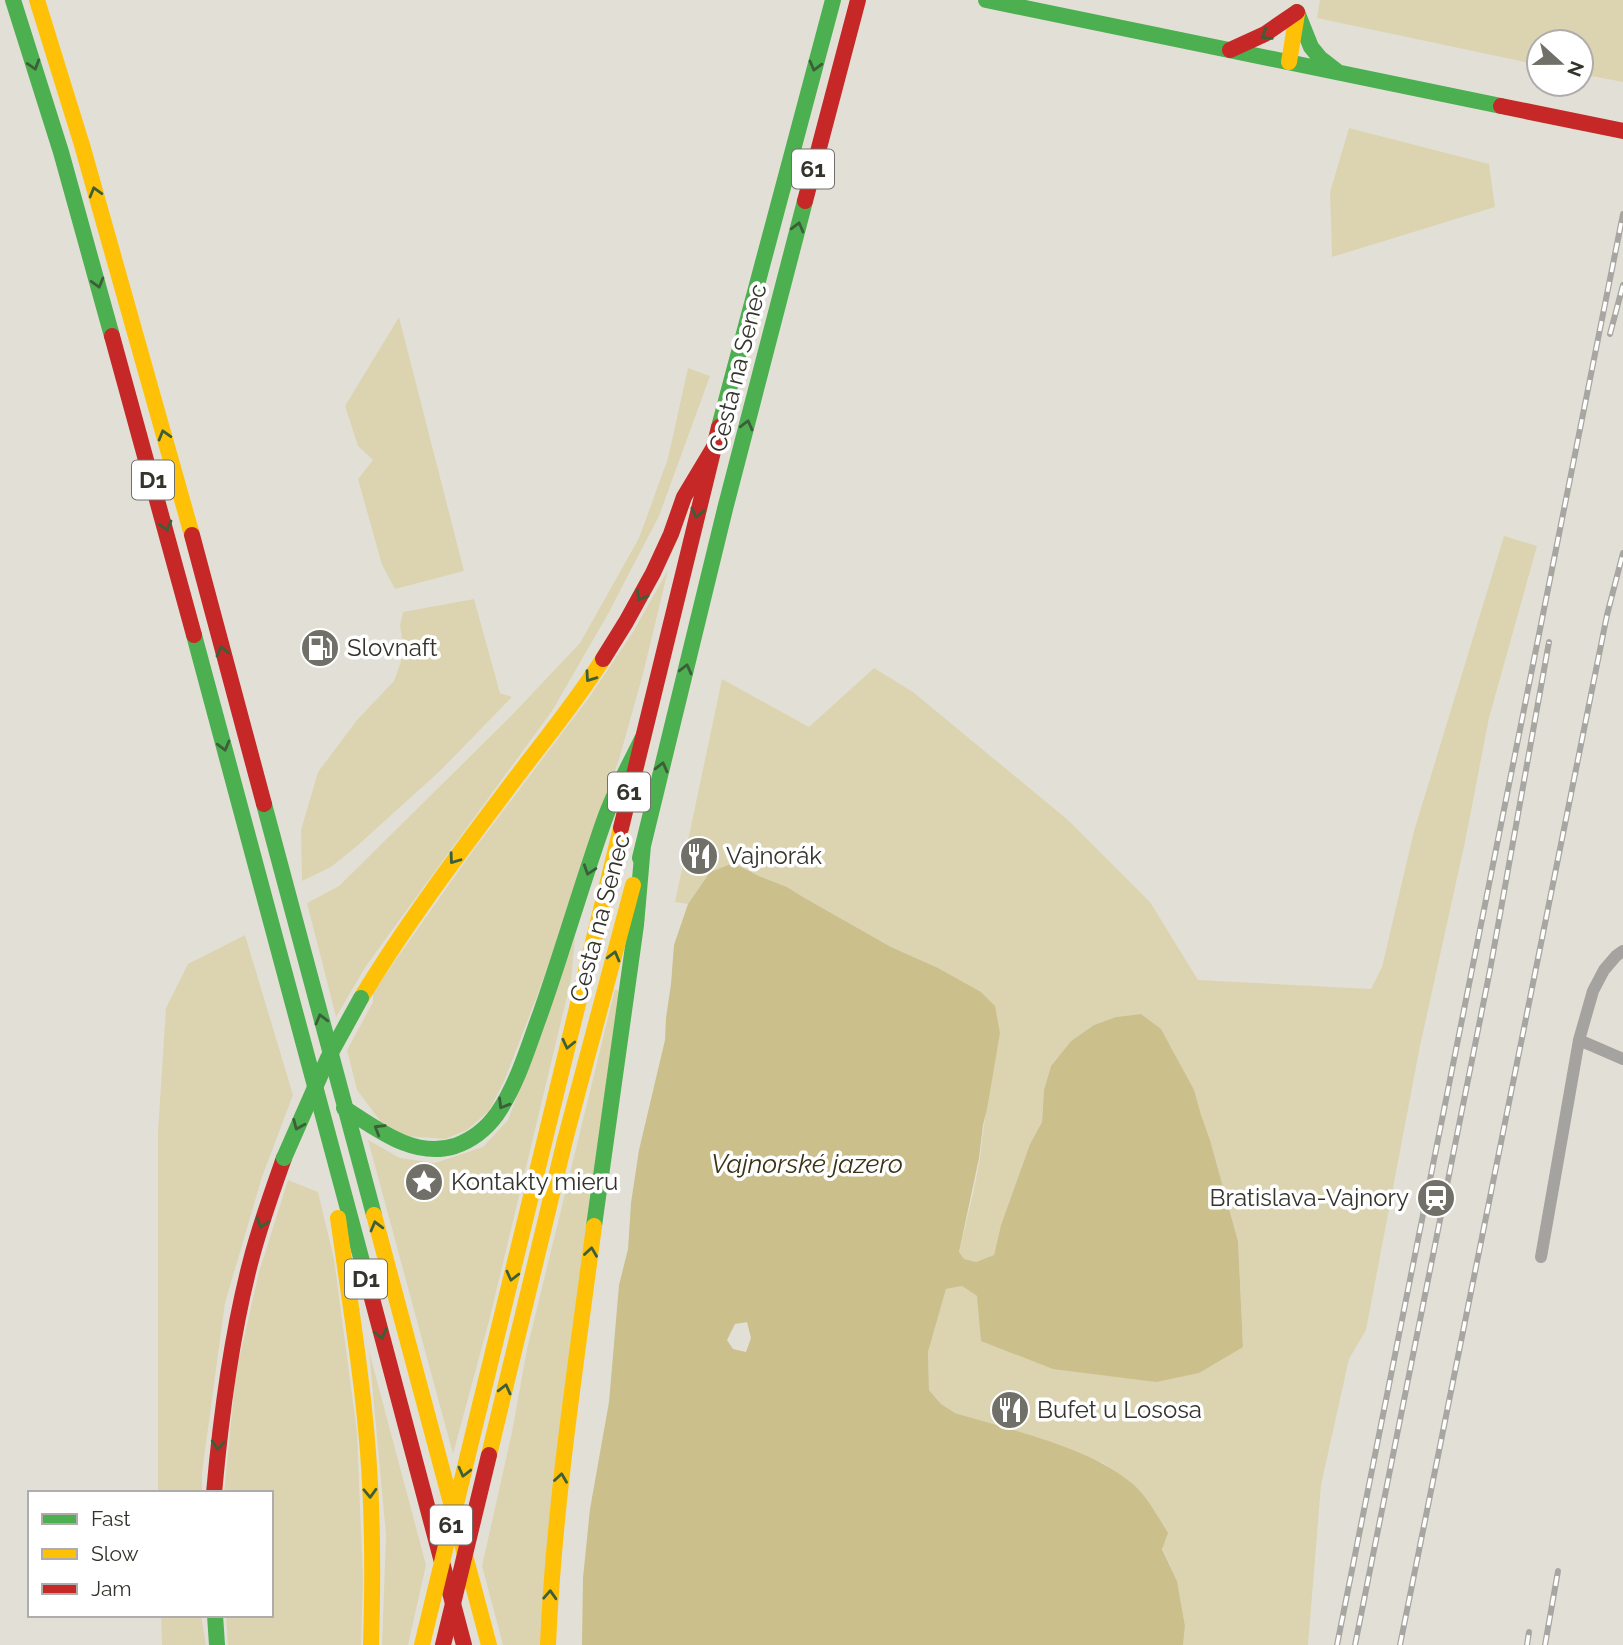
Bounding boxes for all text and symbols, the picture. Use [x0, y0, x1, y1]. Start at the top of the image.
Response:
one-way arrow [1260, 26, 1273, 39]
north arrow [1525, 28, 1595, 98]
one-way arrow [26, 58, 40, 71]
text: N [1563, 58, 1589, 80]
one-way arrow [809, 60, 823, 72]
road number: 61 [792, 150, 834, 188]
one-way arrow [89, 187, 104, 199]
one-way arrow [790, 221, 804, 233]
one-way arrow [90, 277, 104, 289]
street label: Cesta na Senec [703, 281, 772, 455]
one-way arrow [739, 419, 753, 431]
one-way arrow [158, 429, 172, 441]
road number: D1 [132, 460, 174, 500]
one-way arrow [691, 507, 705, 519]
one-way arrow [157, 520, 172, 532]
one-way arrow [636, 588, 649, 601]
fuel station icon: Slovnaft [299, 627, 341, 669]
place label: Slovnaft [347, 633, 438, 662]
one-way arrow [216, 645, 231, 657]
one-way arrow [678, 664, 692, 676]
one-way arrow [586, 669, 598, 682]
one-way arrow [216, 740, 230, 752]
one-way arrow [654, 761, 669, 773]
road number: 61 [608, 772, 650, 812]
street label: Cesta na Senec [563, 831, 636, 1005]
restaurant icon: Vajnorák [678, 835, 720, 877]
place label: Vajnorák [726, 841, 822, 870]
one-way arrow [450, 851, 463, 864]
one-way arrow [583, 863, 597, 876]
one-way arrow [606, 950, 620, 962]
one-way arrow [314, 1013, 329, 1025]
one-way arrow [562, 1038, 577, 1050]
one-way arrow [498, 1097, 511, 1110]
one-way arrow [292, 1118, 306, 1130]
one-way arrow [373, 1124, 386, 1137]
water label: Vajnorské jazero [711, 1149, 903, 1179]
place icon: Kontakty mieru [403, 1161, 445, 1203]
place label: Kontakty mieru [451, 1167, 618, 1196]
station icon: Bratislava-Vajnory [1415, 1177, 1457, 1219]
place label: Bratislava-Vajnory [1210, 1183, 1409, 1212]
one-way arrow [256, 1216, 270, 1228]
one-way arrow [370, 1221, 384, 1233]
one-way arrow [583, 1246, 598, 1258]
road number: D1 [345, 1260, 387, 1298]
one-way arrow [506, 1270, 520, 1282]
one-way arrow [373, 1327, 387, 1339]
one-way arrow [497, 1383, 511, 1395]
restaurant icon: Bufet u Lososa [989, 1389, 1031, 1431]
place label: Bufet u Lososa [1037, 1395, 1202, 1424]
one-way arrow [211, 1440, 226, 1451]
one-way arrow [458, 1465, 472, 1477]
one-way arrow [553, 1472, 568, 1484]
one-way arrow [363, 1488, 378, 1499]
legend [28, 1491, 273, 1617]
text: Fast [91, 1506, 131, 1531]
road number: 61 [430, 1506, 472, 1544]
text: Slow [91, 1541, 139, 1566]
text: Jam [91, 1576, 132, 1601]
one-way arrow [542, 1589, 557, 1600]

